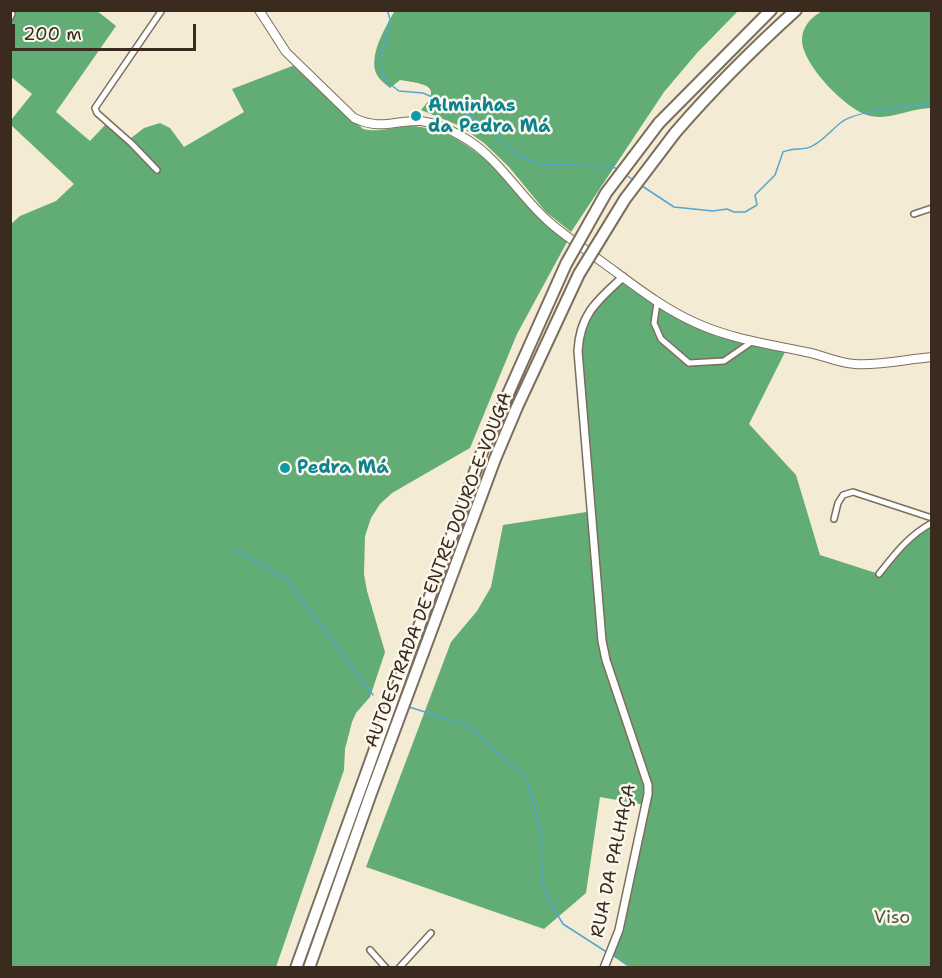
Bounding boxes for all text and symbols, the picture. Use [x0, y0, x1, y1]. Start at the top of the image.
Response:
scale bar [15, 12, 200, 50]
text: 200 m [23, 22, 82, 46]
place label: Alminhas da Pedra Má [428, 95, 551, 138]
marker: Alminhas da Pedra Má [409, 109, 423, 123]
street label: AUTOESTRADA DE ENTRE DOURO-E-VOUGA [361, 389, 517, 751]
place label: Pedra Má [297, 457, 389, 479]
marker: Pedra Má [278, 461, 292, 475]
street label: RUA DA PALHAÇA [587, 782, 641, 940]
park label: Viso [874, 907, 910, 929]

